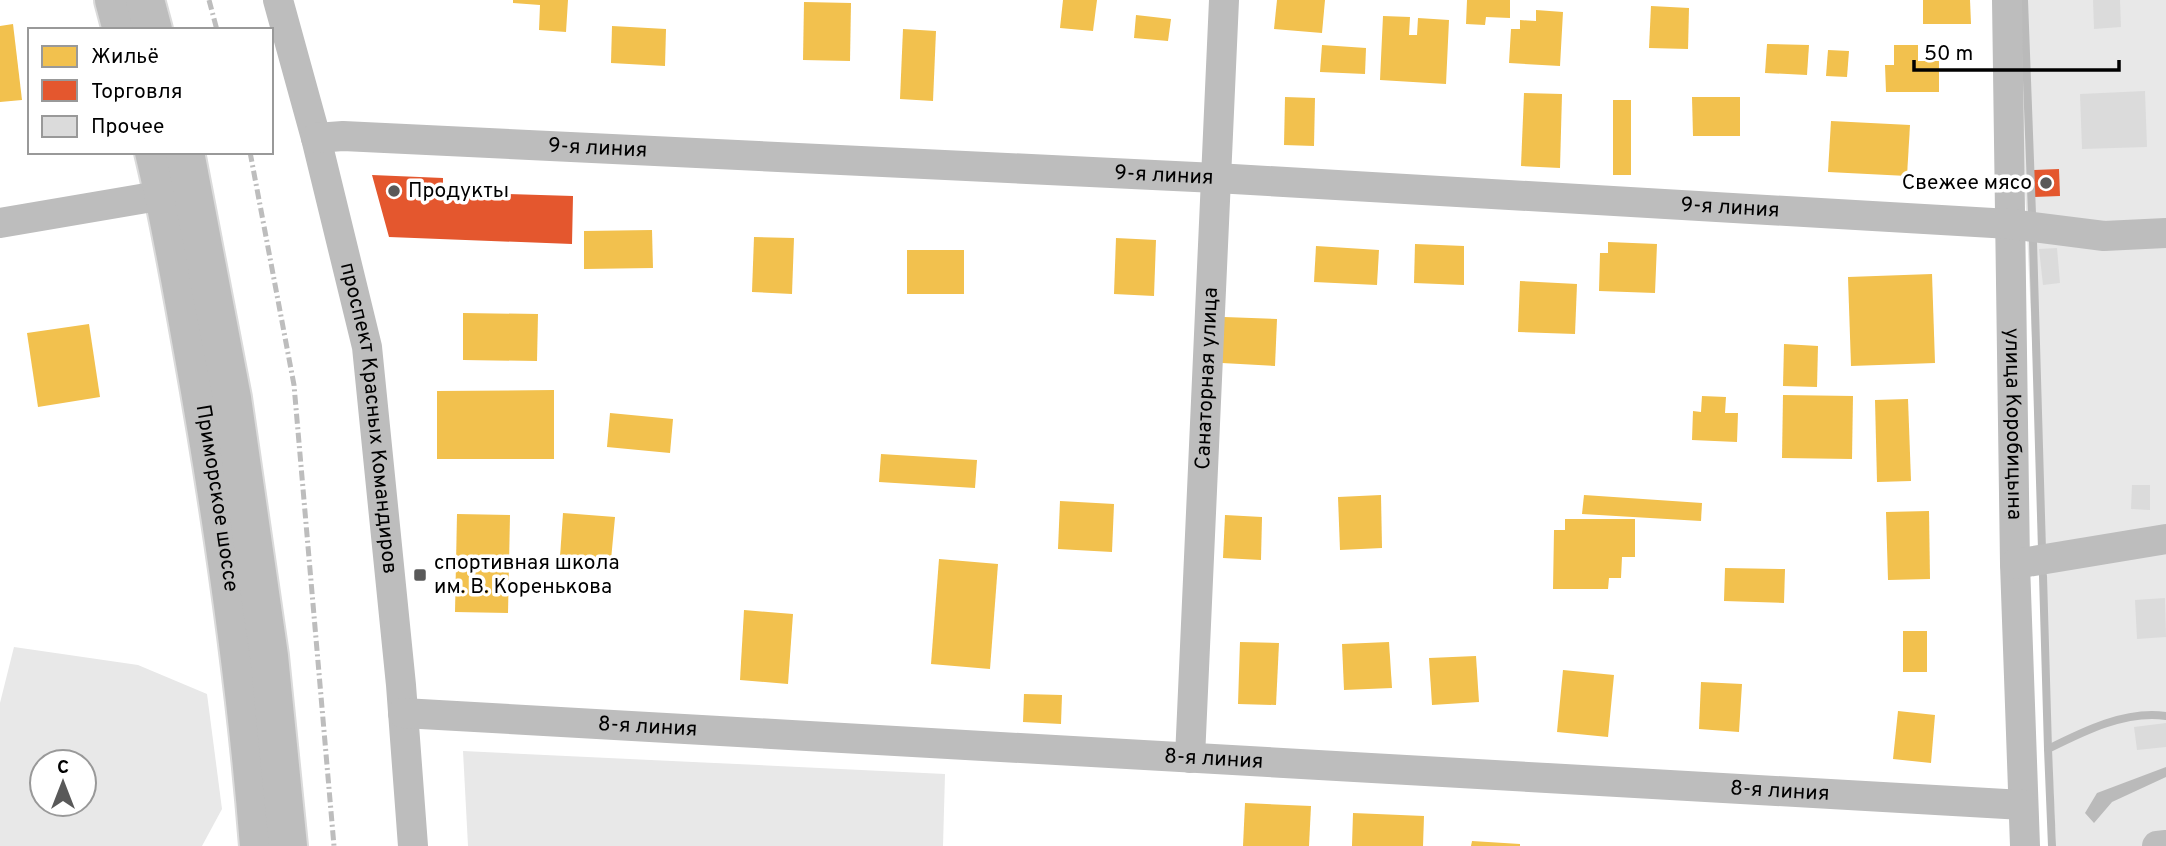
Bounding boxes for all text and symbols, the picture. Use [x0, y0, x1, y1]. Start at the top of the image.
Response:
legend [28, 28, 273, 154]
scale bar [1914, 28, 2119, 72]
text: 50 m [1924, 41, 1973, 68]
text: Жильё [91, 44, 159, 71]
text: Торговля [91, 79, 182, 106]
text: Прочее [91, 114, 164, 141]
street label: 9-я линия [547, 132, 648, 164]
street label: 9-я линия [1114, 160, 1214, 191]
place label: Свежее мясо [1902, 170, 2032, 197]
marker: Свежее мясо [2038, 175, 2054, 191]
place label: Продукты [408, 178, 509, 205]
marker: Продукты [386, 183, 402, 199]
street label: 9-я линия [1680, 191, 1780, 224]
street label: проспект Красных Командиров [333, 260, 403, 575]
street label: Санаторная улица [1189, 286, 1225, 470]
street label: улица Коробицына [1998, 328, 2028, 520]
street label: Приморское шоссе [189, 403, 245, 594]
place label: спортивная школа им. В. Коренькова [434, 550, 620, 601]
marker: спортивная школа им. В. Коренькова [412, 567, 428, 583]
street label: 8-я линия [597, 711, 698, 743]
street label: 8-я линия [1163, 743, 1264, 775]
north arrow [28, 748, 98, 818]
text: С [57, 756, 69, 780]
street label: 8-я линия [1729, 775, 1830, 807]

